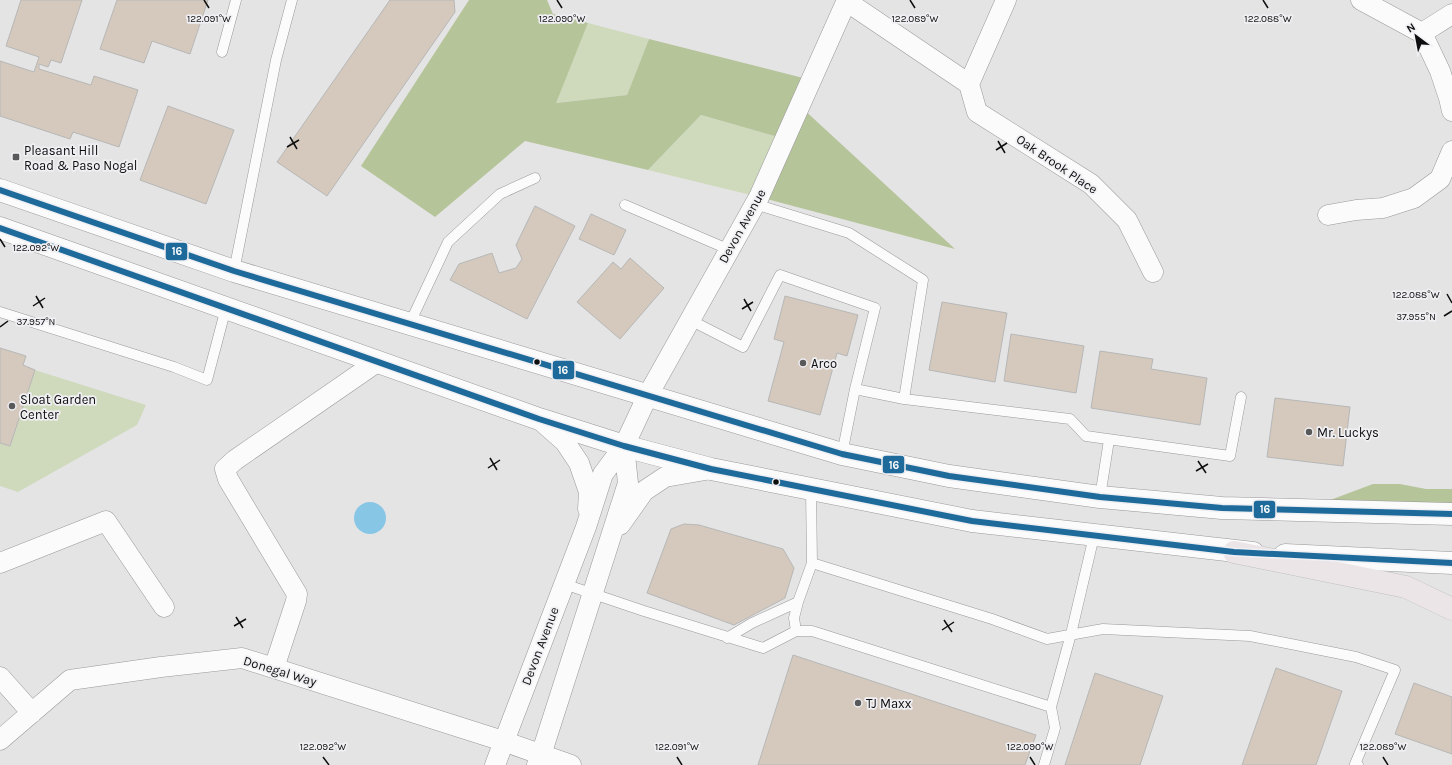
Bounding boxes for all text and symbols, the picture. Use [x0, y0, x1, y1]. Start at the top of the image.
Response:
text: 122.091°W [187, 13, 231, 25]
text: 122.090°W [539, 13, 585, 25]
text: 122.089°W [892, 13, 939, 25]
text: 122.088°W [1244, 13, 1292, 25]
north arrow [1396, 16, 1436, 56]
text: N [1404, 20, 1418, 36]
street label: Oak Brook Place [1014, 131, 1101, 197]
place label: Pleasant Hill Road & Paso Nogal [24, 143, 138, 173]
marker: Pleasant Hill Road & Paso Nogal [11, 152, 21, 162]
street label: Devon Avenue [715, 186, 769, 266]
text: 122.092°W [13, 242, 59, 254]
line badge: 16 [165, 242, 188, 261]
text: 16 [172, 245, 183, 258]
text: 122.088°W [1392, 289, 1440, 301]
text: 37.955°N [1396, 311, 1436, 323]
text: 37.957°N [17, 316, 55, 328]
place label: Arco [811, 356, 837, 371]
unlabelled marker [532, 357, 542, 367]
marker: Arco [798, 358, 808, 368]
line badge: 16 [552, 360, 575, 380]
text: 16 [558, 364, 569, 377]
place label: Sloat Garden Center [20, 392, 96, 422]
marker: Sloat Garden Center [7, 401, 17, 411]
place label: Mr. Luckys [1317, 425, 1379, 440]
marker: Mr. Luckys [1304, 427, 1314, 437]
line badge: 16 [882, 455, 905, 474]
text: 16 [889, 459, 900, 472]
unlabelled marker [771, 477, 781, 487]
line badge: 16 [1253, 500, 1276, 519]
text: 16 [1260, 503, 1271, 516]
street label: Devon Avenue [518, 604, 562, 687]
street label: Donegal Way [242, 653, 318, 689]
place label: TJ Maxx [866, 696, 912, 711]
marker: TJ Maxx [853, 698, 863, 708]
text: 122.092°W [300, 741, 346, 753]
text: 122.091°W [655, 741, 699, 753]
text: 122.090°W [1007, 741, 1053, 753]
text: 122.089°W [1360, 741, 1407, 753]

